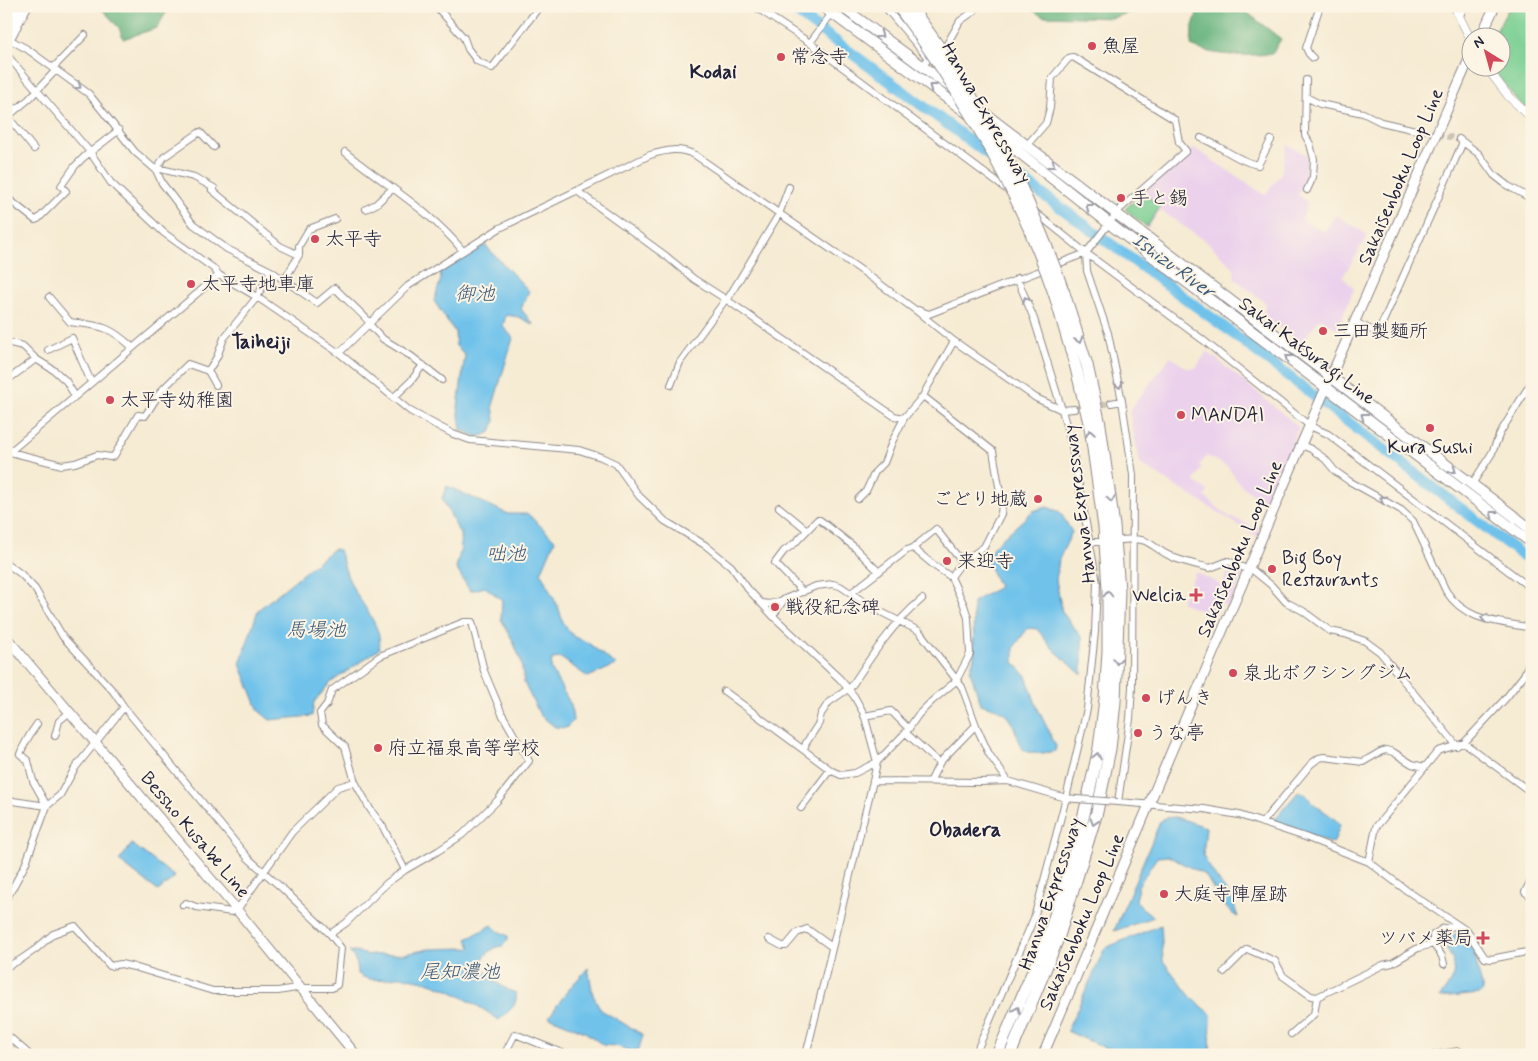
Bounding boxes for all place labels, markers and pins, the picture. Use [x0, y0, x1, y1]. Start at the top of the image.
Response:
place label: 魚屋 [1102, 34, 1140, 59]
marker: 魚屋 [1086, 40, 1098, 52]
place label: 常念寺 [791, 45, 848, 70]
marker: 常念寺 [775, 51, 787, 63]
place label: 手と錫 [1131, 186, 1188, 211]
marker: 手と錫 [1115, 192, 1127, 204]
place label: 太平寺 [325, 227, 382, 252]
marker: 太平寺 [309, 233, 321, 245]
place label: 太平寺地車庫 [201, 272, 315, 297]
marker: 太平寺地車庫 [185, 278, 197, 290]
place label: 三田製麵所 [1333, 319, 1428, 344]
marker: 三田製麵所 [1317, 325, 1329, 337]
place label: 太平寺幼稚園 [120, 388, 234, 413]
marker: 太平寺幼稚園 [104, 394, 116, 406]
place label: MANDAI [1191, 403, 1264, 428]
marker: MANDAI [1175, 409, 1187, 421]
marker: Kura Sushi [1424, 422, 1436, 434]
place label: Kura Sushi [1387, 435, 1473, 460]
place label: ごどり地蔵 [933, 487, 1028, 512]
marker: ごどり地蔵 [1032, 493, 1044, 505]
place label: Big Boy Restaurants [1282, 546, 1379, 593]
place label: 来迎寺 [957, 549, 1014, 574]
marker: 来迎寺 [941, 555, 953, 567]
marker: Big Boy Restaurants [1266, 563, 1278, 575]
place label: Welcia [1132, 583, 1187, 608]
marker: Welcia [1190, 589, 1202, 601]
place label: 戦役紀念碑 [785, 595, 880, 620]
marker: 戦役紀念碑 [769, 601, 781, 613]
place label: 泉北ボクシングジム [1243, 661, 1413, 686]
marker: 泉北ボクシングジム [1227, 667, 1239, 679]
place label: げんき [1156, 686, 1213, 711]
marker: げんき [1140, 692, 1152, 704]
place label: うな亭 [1148, 721, 1205, 746]
marker: うな亭 [1132, 727, 1144, 739]
place label: 府立福泉高等学校 [388, 736, 540, 761]
marker: 府立福泉高等学校 [372, 742, 384, 754]
place label: 大庭寺陣屋跡 [1174, 882, 1288, 907]
marker: 大庭寺陣屋跡 [1158, 888, 1170, 900]
place label: ツバメ薬局 [1378, 926, 1473, 951]
marker: ツバメ薬局 [1477, 932, 1489, 944]

